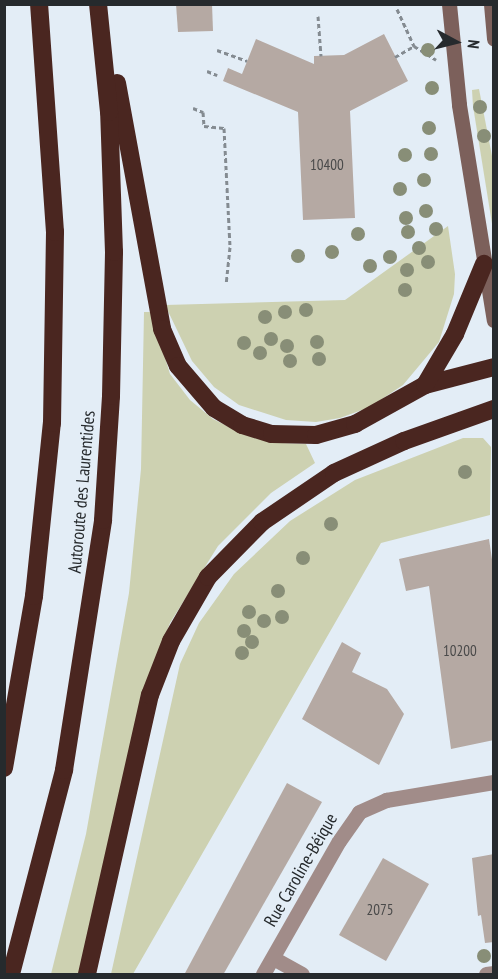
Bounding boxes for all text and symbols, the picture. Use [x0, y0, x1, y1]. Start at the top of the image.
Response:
north arrow [426, 12, 486, 72]
text: N [463, 39, 484, 50]
house number: 10400 [310, 156, 344, 174]
street label: Autoroute des Laurentides [64, 410, 100, 574]
house number: 10200 [443, 642, 477, 660]
street label: Rue Caroline-Béique [260, 810, 342, 930]
house number: 2075 [367, 901, 393, 919]

